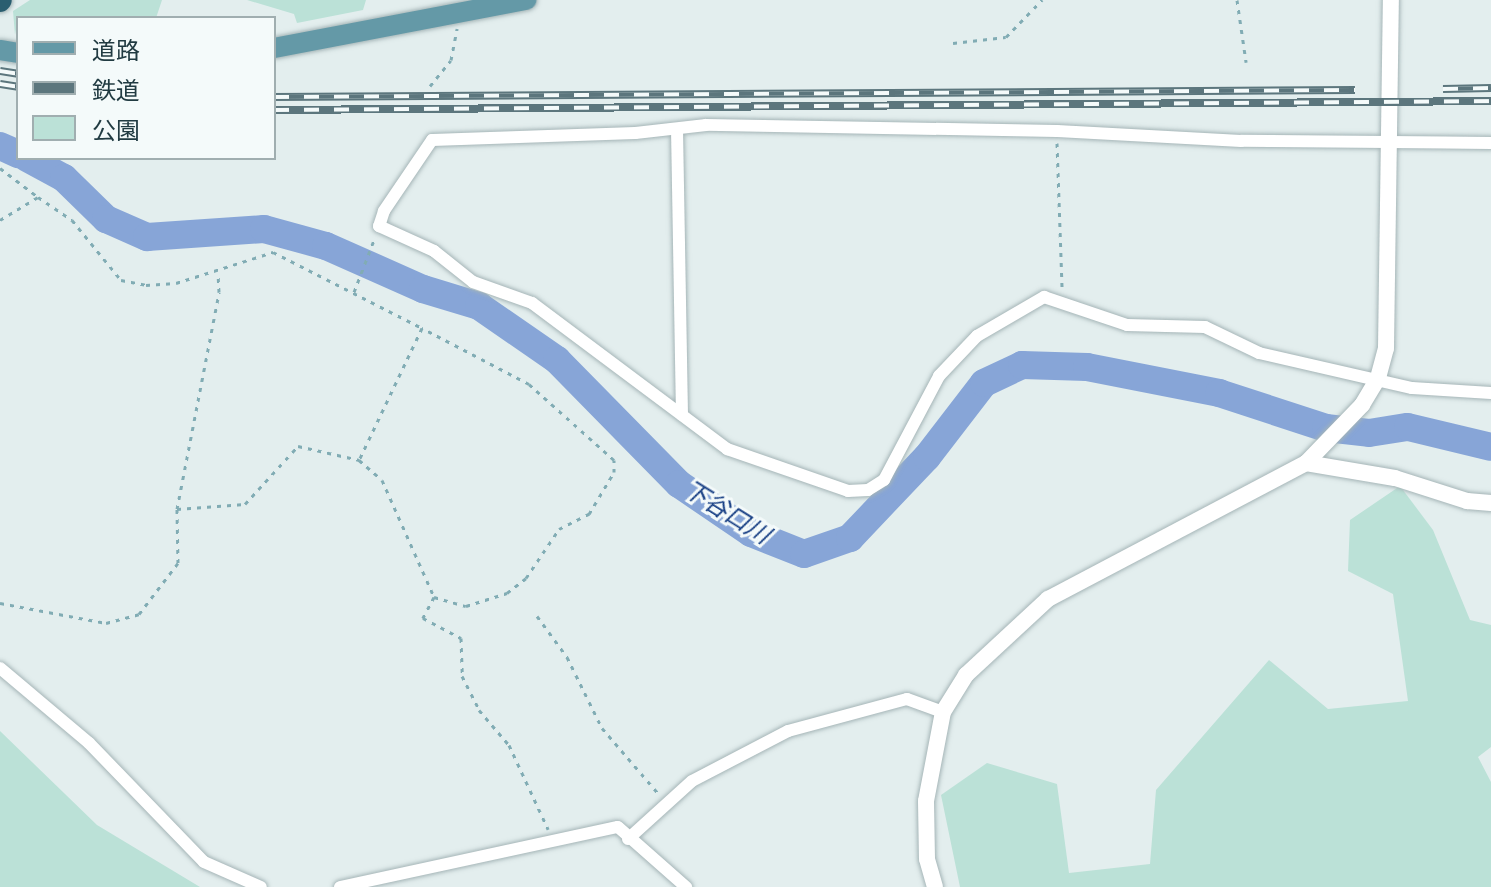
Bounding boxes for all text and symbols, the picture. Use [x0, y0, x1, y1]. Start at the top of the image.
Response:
legend [16, 16, 276, 160]
text: 道路 [92, 35, 140, 65]
text: 鉄道 [92, 75, 140, 105]
text: 公園 [92, 115, 140, 145]
water label: 下谷口川 [679, 474, 775, 550]

